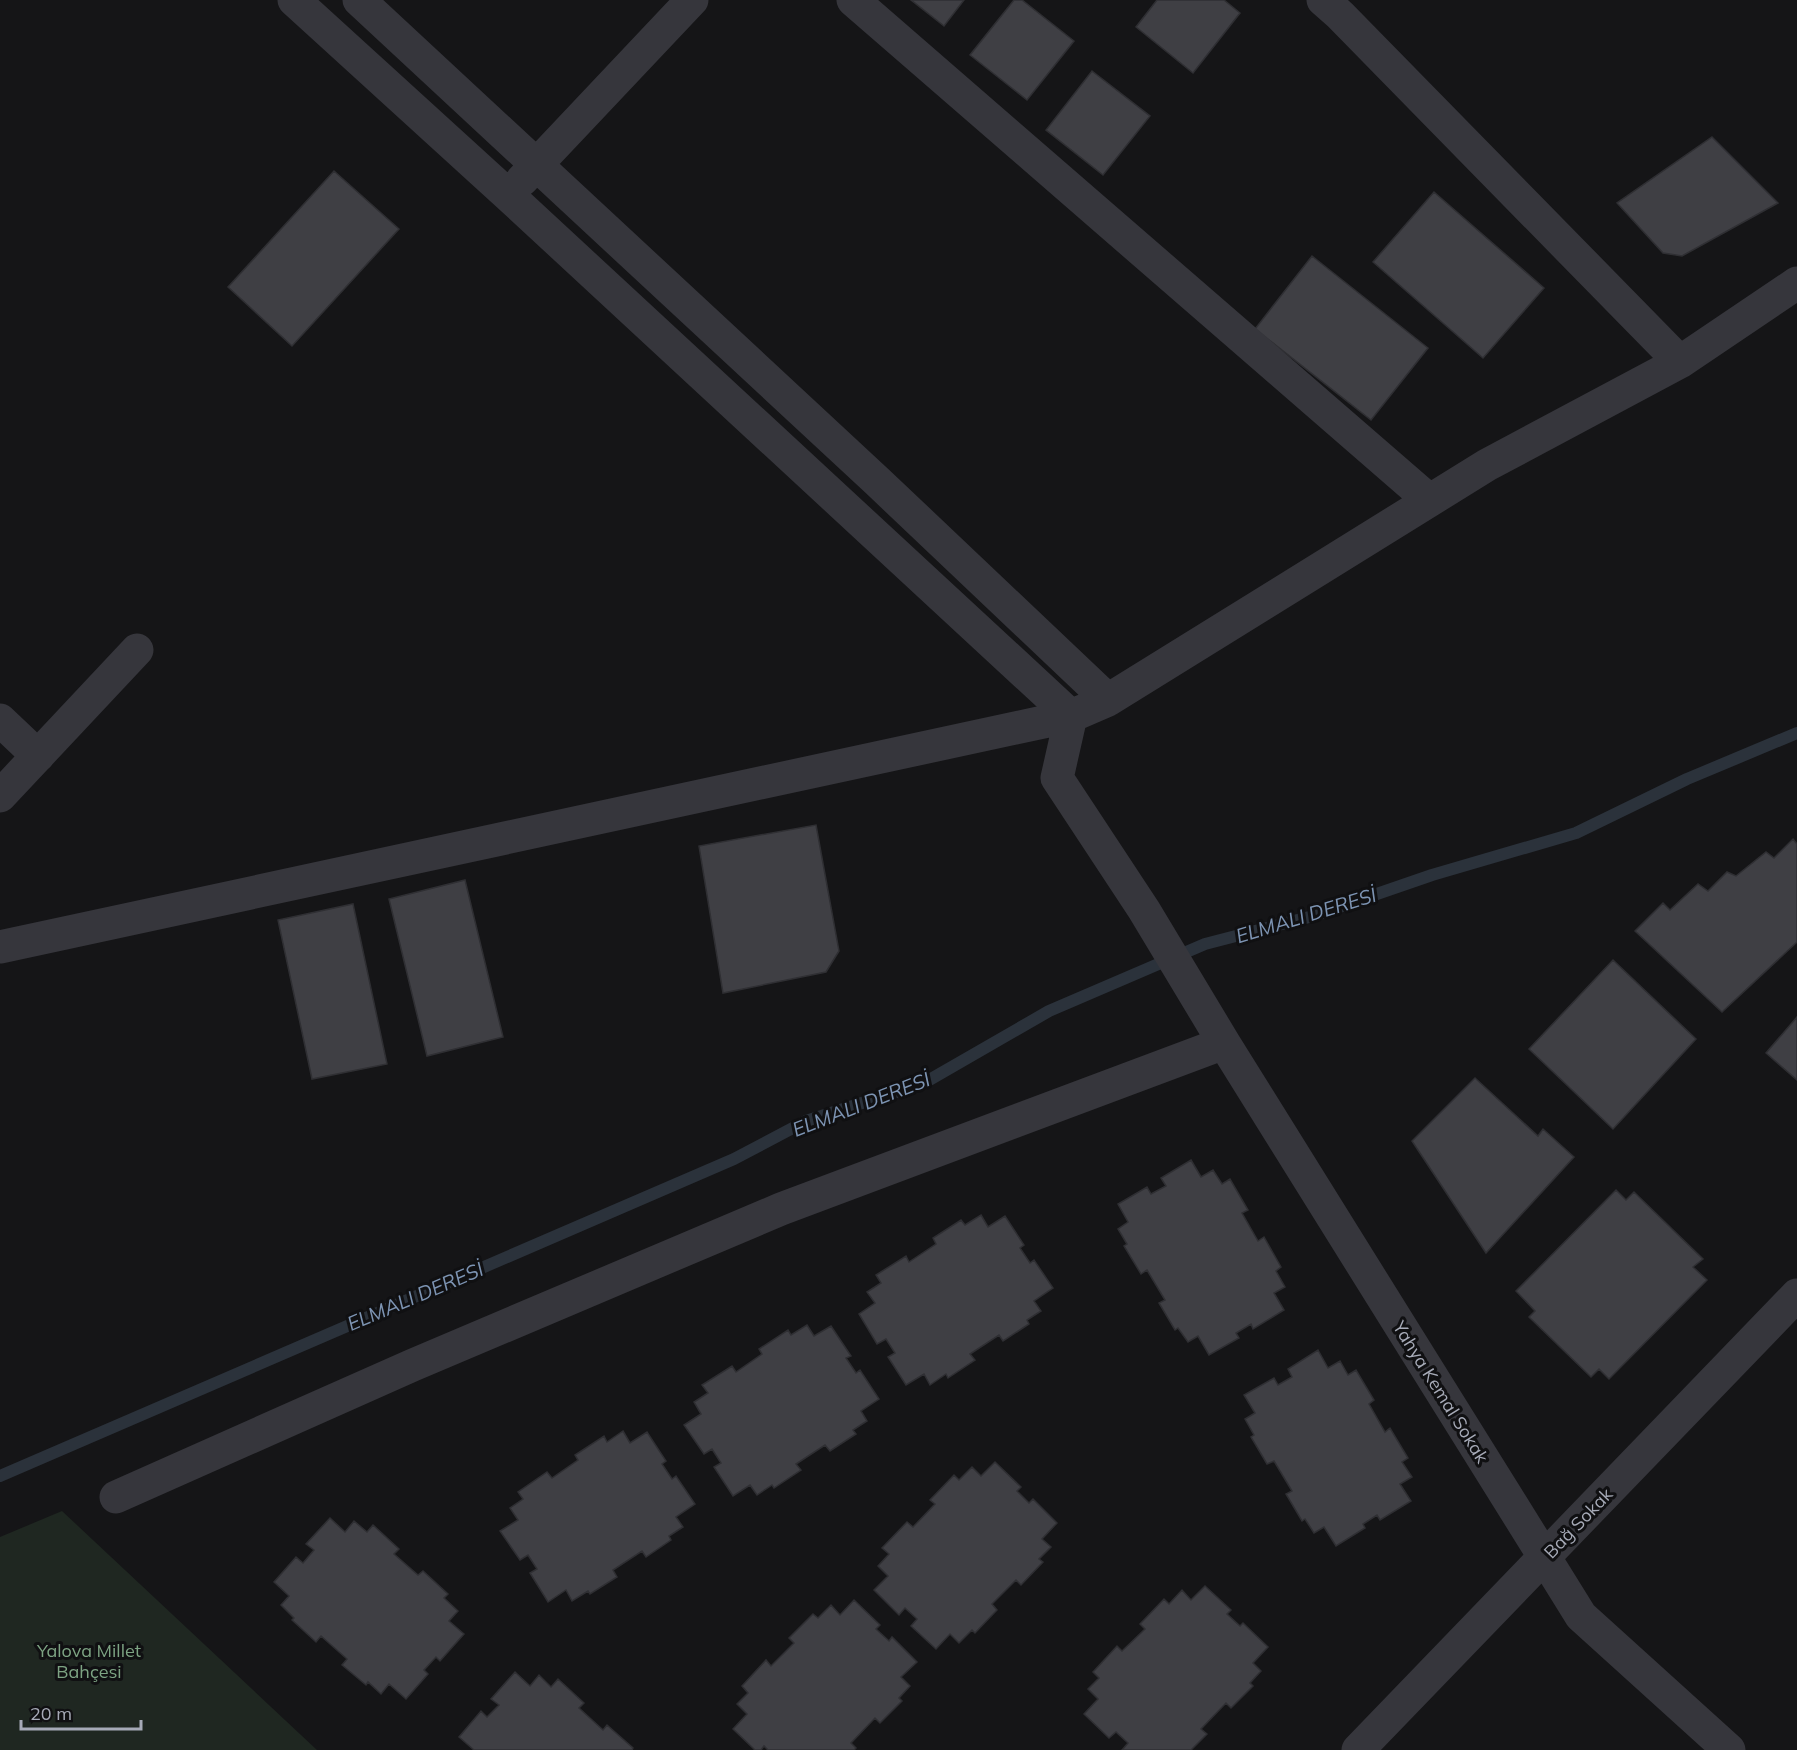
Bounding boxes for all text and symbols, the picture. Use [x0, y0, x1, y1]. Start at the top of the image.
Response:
water label: ELMALI DERESİ [1233, 882, 1380, 948]
water label: ELMALI DERESİ [789, 1066, 934, 1142]
water label: ELMALI DERESİ [343, 1256, 488, 1336]
street label: Yahya Kemal Sokak [1388, 1316, 1494, 1468]
street label: Bağ Sokak [1539, 1482, 1618, 1563]
park label: Yalova Millet Bahçesi [36, 1639, 141, 1683]
scale bar [21, 1693, 141, 1731]
text: 20 m [30, 1702, 72, 1725]

